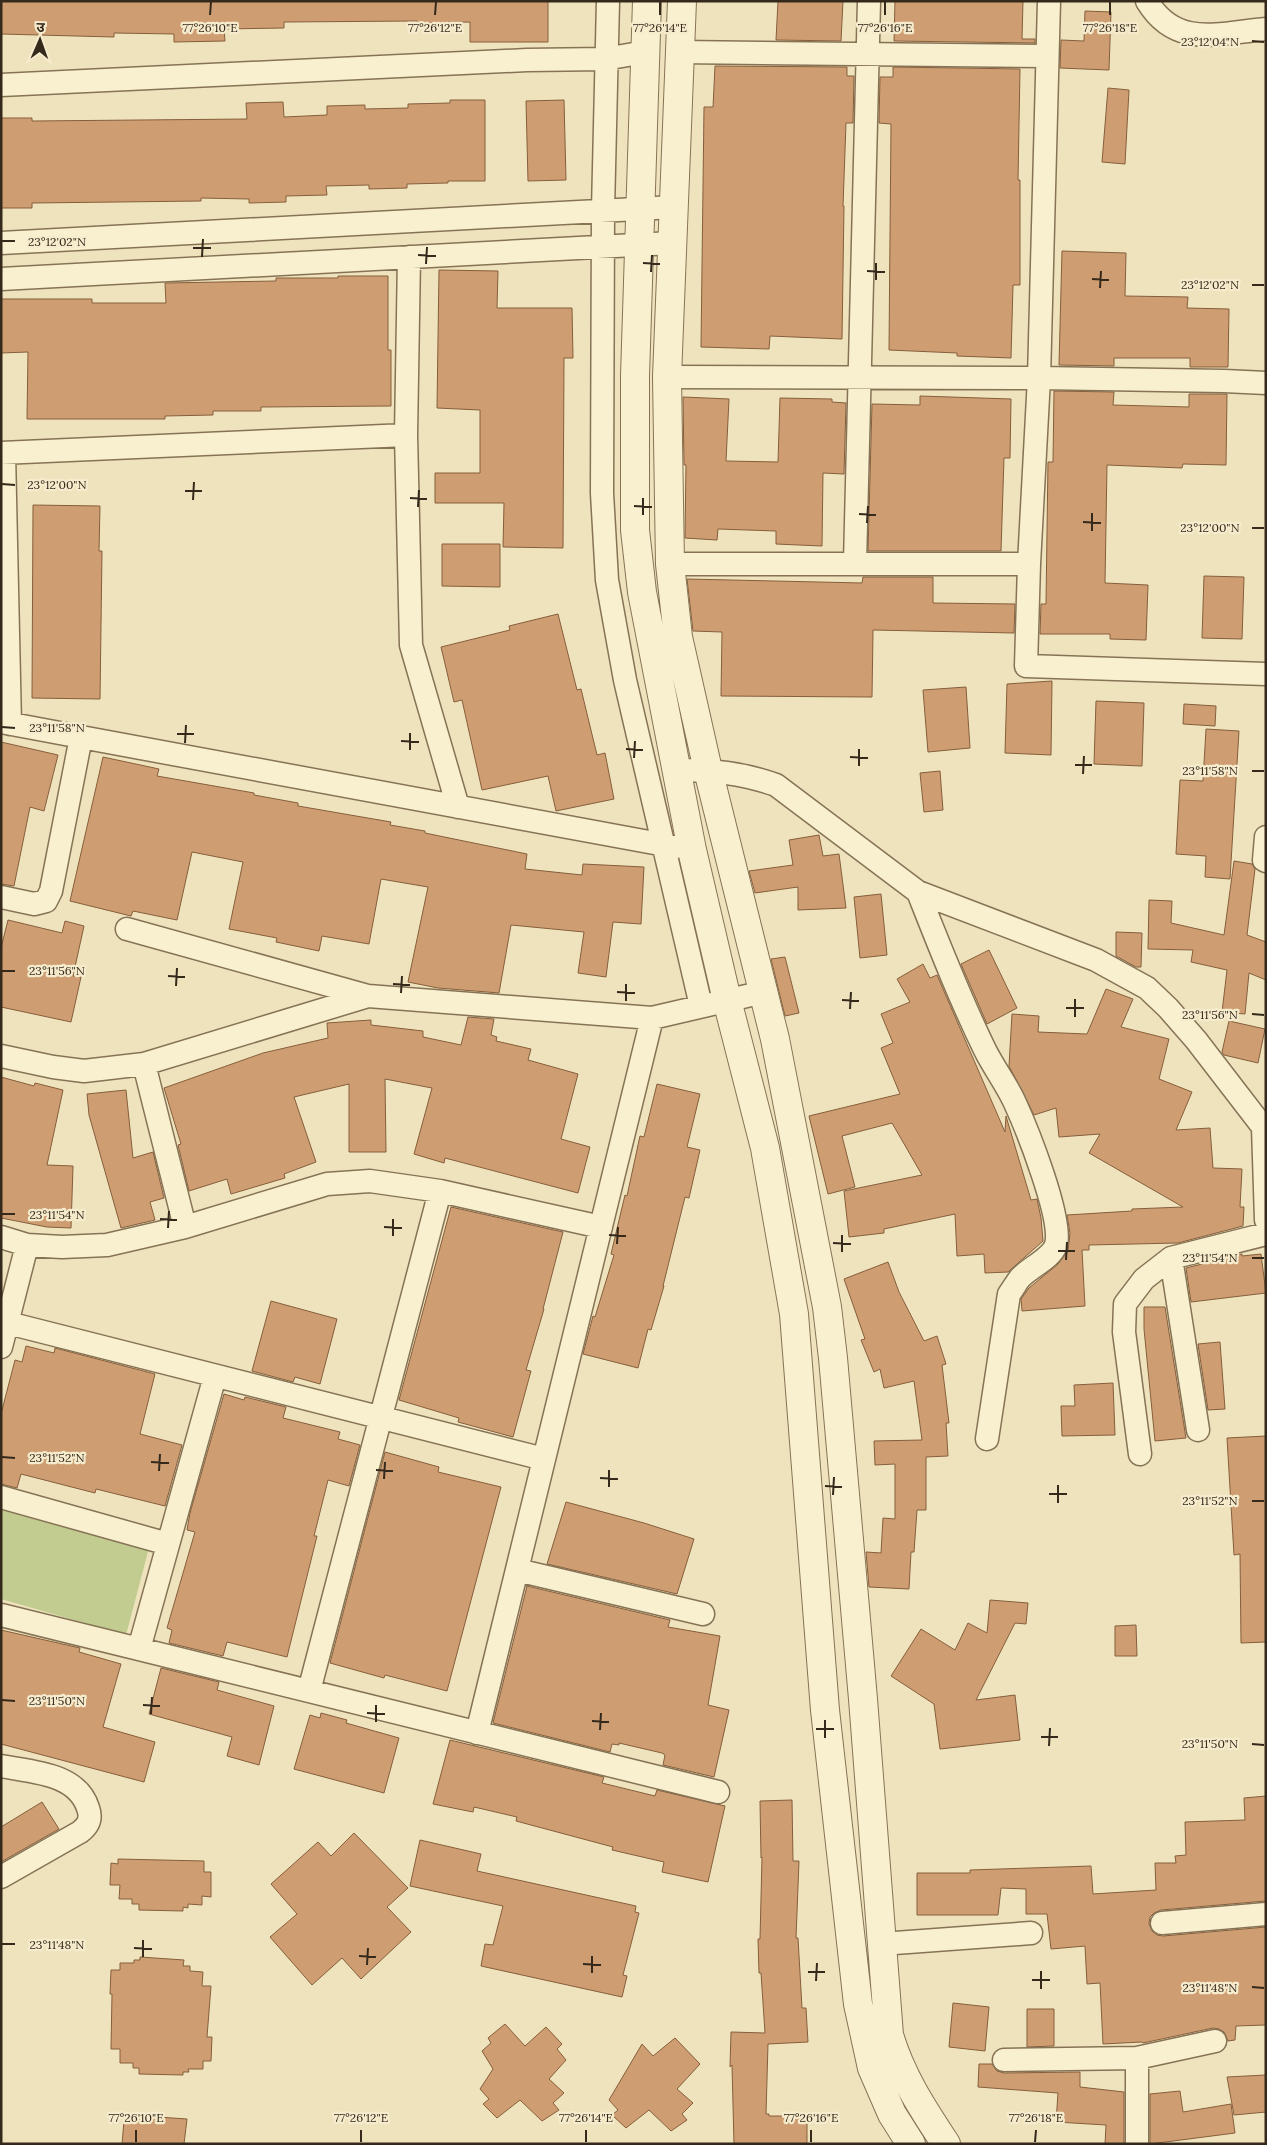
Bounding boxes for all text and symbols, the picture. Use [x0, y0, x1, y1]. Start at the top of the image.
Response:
north arrow [15, 15, 65, 65]
text: उ [36, 18, 46, 36]
text: 77°26'10"E [182, 20, 238, 35]
text: 77°26'12"E [408, 20, 462, 35]
text: 77°26'14"E [633, 20, 687, 35]
text: 77°26'16"E [858, 20, 912, 35]
text: 77°26'18"E [1083, 20, 1137, 35]
text: 23°12'04"N [1181, 34, 1239, 49]
text: 23°12'02"N [28, 234, 86, 249]
text: 23°12'02"N [1181, 277, 1239, 292]
text: 23°12'00"N [27, 477, 87, 492]
text: 23°12'00"N [1180, 520, 1240, 535]
text: 23°11'58"N [29, 720, 85, 735]
text: 23°11'58"N [1182, 763, 1238, 778]
text: 23°11'56"N [29, 963, 85, 978]
text: 23°11'56"N [1182, 1007, 1238, 1022]
text: 23°11'54"N [29, 1207, 85, 1222]
text: 23°11'54"N [1182, 1250, 1238, 1265]
text: 23°11'52"N [29, 1450, 85, 1465]
text: 23°11'52"N [1182, 1493, 1238, 1508]
text: 23°11'50"N [29, 1693, 85, 1708]
text: 23°11'50"N [1182, 1736, 1238, 1751]
text: 23°11'48"N [29, 1937, 85, 1952]
text: 23°11'48"N [1182, 1980, 1238, 1995]
text: 77°26'10"E [108, 2110, 164, 2125]
text: 77°26'12"E [334, 2110, 388, 2125]
text: 77°26'14"E [559, 2110, 613, 2125]
text: 77°26'16"E [784, 2110, 838, 2125]
text: 77°26'18"E [1009, 2110, 1063, 2125]

